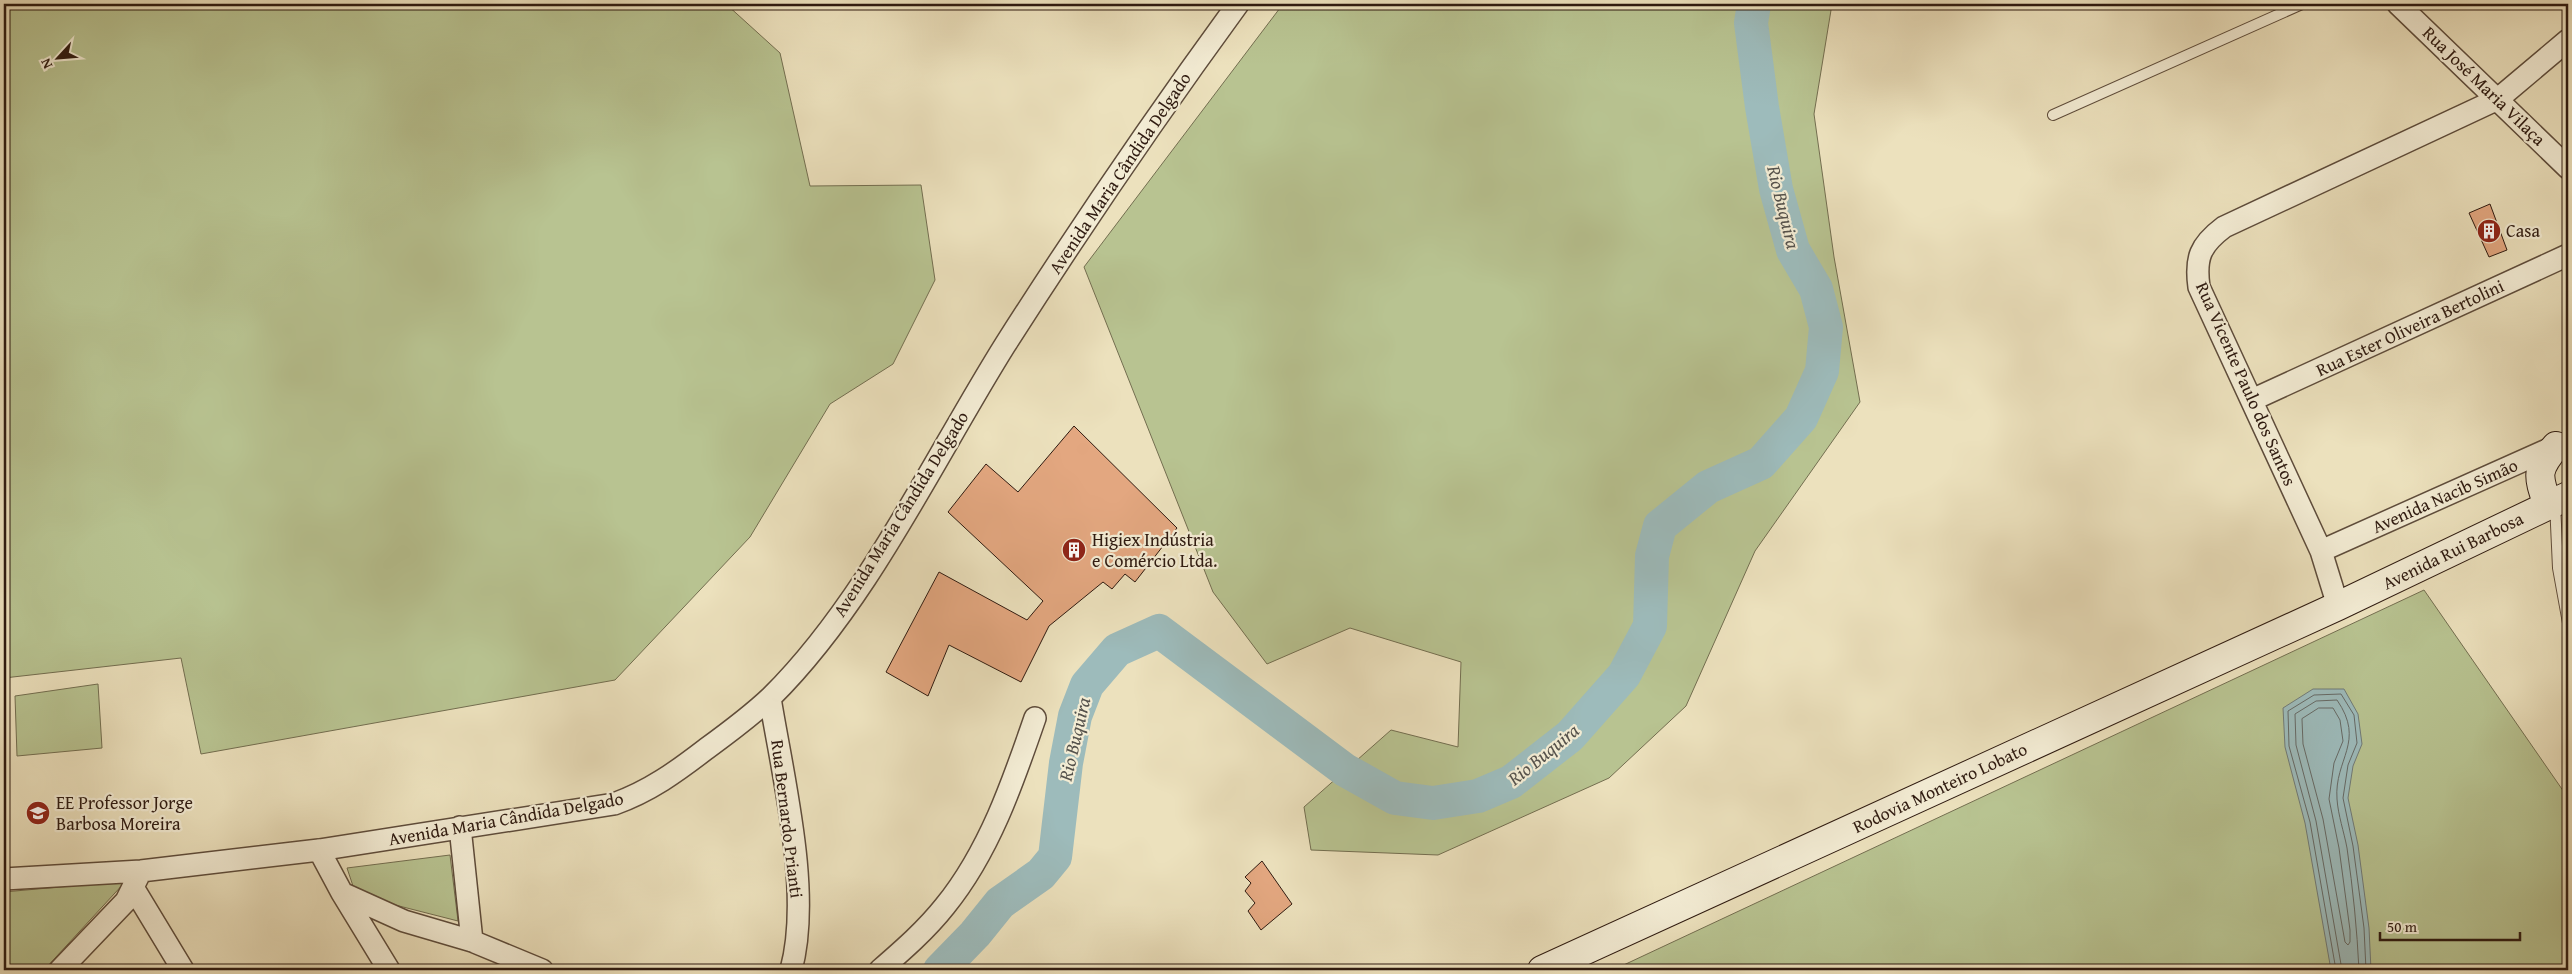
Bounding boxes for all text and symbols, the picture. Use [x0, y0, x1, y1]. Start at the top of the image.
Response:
street label: Rua José Maria Vilaça [2417, 20, 2552, 152]
north arrow [32, 32, 82, 82]
text: N [35, 55, 57, 72]
street label: Avenida Maria Cândida Delgado [1042, 66, 1197, 279]
water label: Rio Buquira [1760, 161, 1808, 252]
place label: Casa [2506, 217, 2540, 244]
building icon: Casa [2476, 218, 2502, 244]
street label: Rua Ester Oliveira Bertolini [2311, 272, 2508, 383]
street label: Rua Vicente Paulo dos Santos [2189, 277, 2304, 490]
street label: Avenida Maria Cândida Delgado [826, 406, 975, 622]
street label: Avenida Nacib Simão [2368, 451, 2522, 540]
street label: Avenida Rui Barbosa [2378, 505, 2528, 596]
place label: Higiex Indústria e Comércio Ltda. [1092, 526, 1217, 574]
building icon: Higiex Indústria e Comércio Ltda. [1061, 537, 1087, 563]
water label: Rio Buquira [1051, 694, 1097, 784]
water label: Rio Buquira [1500, 716, 1585, 792]
street label: Rodovia Monteiro Lobato [1848, 735, 2032, 840]
street label: Rua Bernardo Prianti [764, 738, 811, 900]
street label: Avenida Maria Cândida Delgado [386, 785, 626, 852]
place label: EE Professor Jorge Barbosa Moreira [56, 789, 193, 837]
school or university icon: EE Professor Jorge Barbosa Moreira [25, 800, 51, 826]
scale bar [2380, 909, 2520, 941]
text: 50 m [2387, 916, 2418, 937]

